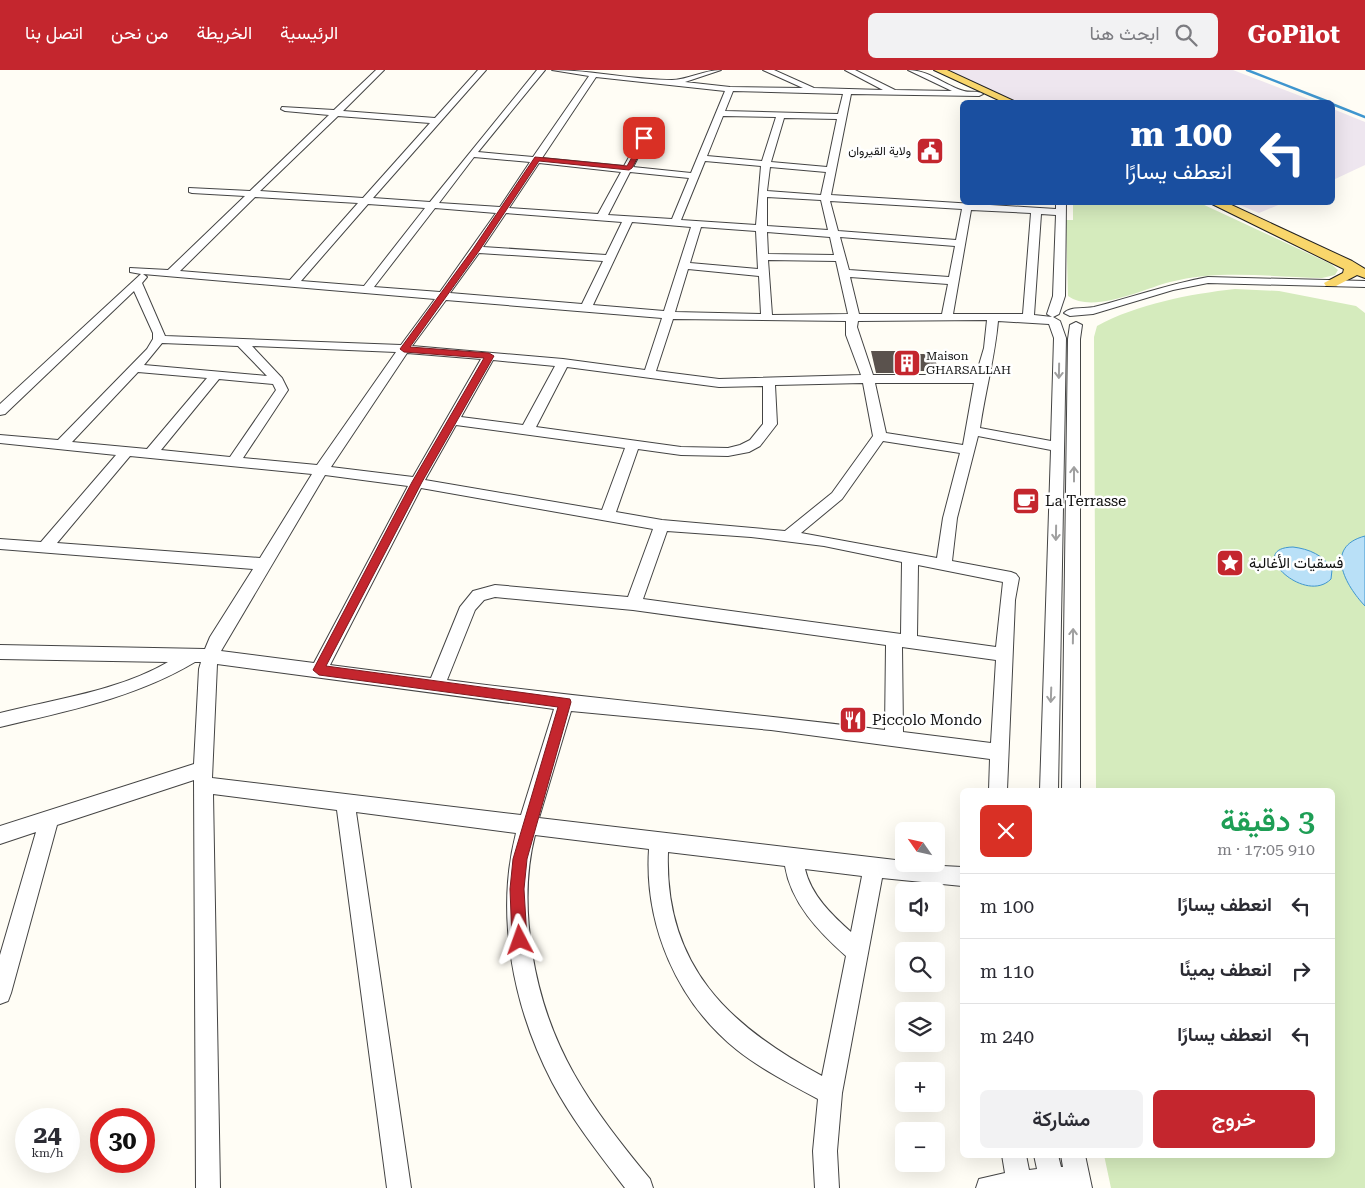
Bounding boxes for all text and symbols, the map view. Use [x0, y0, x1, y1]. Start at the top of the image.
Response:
search box [868, 13, 1218, 58]
icon: search [1172, 21, 1200, 49]
text: GoPilot [1248, 21, 1340, 49]
text: اتصل بنا [25, 22, 83, 43]
text: من نحن [111, 22, 168, 43]
text: الخريطة [196, 22, 252, 43]
text: الرئيسية [280, 22, 338, 43]
text: ابحث هنا [1090, 22, 1160, 45]
text: 100 m [1131, 114, 1232, 155]
pin [623, 117, 665, 159]
icon: left [1250, 120, 1315, 185]
icon: arrive [630, 124, 658, 152]
public building icon: ولاية القيروان [915, 136, 945, 166]
place label: ولاية القيروان [848, 144, 911, 159]
text: انعطف يسارًا [1125, 159, 1232, 184]
building icon: Maison GHARSALLAH [892, 348, 922, 378]
place label: Maison GHARSALLAH [926, 349, 1011, 377]
one-way arrow [1055, 362, 1064, 378]
one-way arrow [1069, 466, 1078, 482]
cafe icon: La Terrasse [1011, 486, 1041, 516]
place label: La Terrasse [1045, 492, 1126, 510]
one-way arrow [1051, 525, 1060, 541]
place icon: فسقيات الأغالبة [1215, 548, 1245, 578]
place label: فسقيات الأغالبة [1249, 554, 1343, 572]
one-way arrow [1068, 629, 1078, 645]
one-way arrow [1047, 687, 1056, 703]
restaurant icon: Piccolo Mondo [838, 705, 868, 735]
place label: Piccolo Mondo [872, 711, 982, 729]
text: 3 دقيقة [1220, 803, 1315, 838]
button: close [980, 805, 1032, 857]
north arrow [895, 822, 945, 872]
map controls [895, 822, 945, 1172]
text: 910 m · 17:05 [1217, 840, 1315, 859]
button: sound [895, 882, 945, 932]
icon: left [1287, 892, 1315, 920]
text: انعطف يسارًا [1177, 893, 1272, 916]
text: 100 m [980, 895, 1034, 918]
position arrow [493, 913, 545, 965]
button: search [895, 942, 945, 992]
icon: right [1287, 957, 1315, 985]
text: انعطف يمينًا [1180, 958, 1272, 981]
text: 110 m [980, 960, 1034, 983]
button: layers [895, 1002, 945, 1052]
icon: left [1287, 1022, 1315, 1050]
text: انعطف يسارًا [1177, 1023, 1272, 1046]
text: 240 m [980, 1025, 1034, 1048]
button: + [895, 1062, 945, 1112]
button: مشاركة [980, 1090, 1143, 1148]
button: خروج [1153, 1090, 1315, 1148]
speed limit sign: 30 [90, 1108, 155, 1173]
text: 24 [33, 1120, 62, 1149]
button: − [895, 1122, 945, 1172]
text: km/h [31, 1146, 64, 1160]

